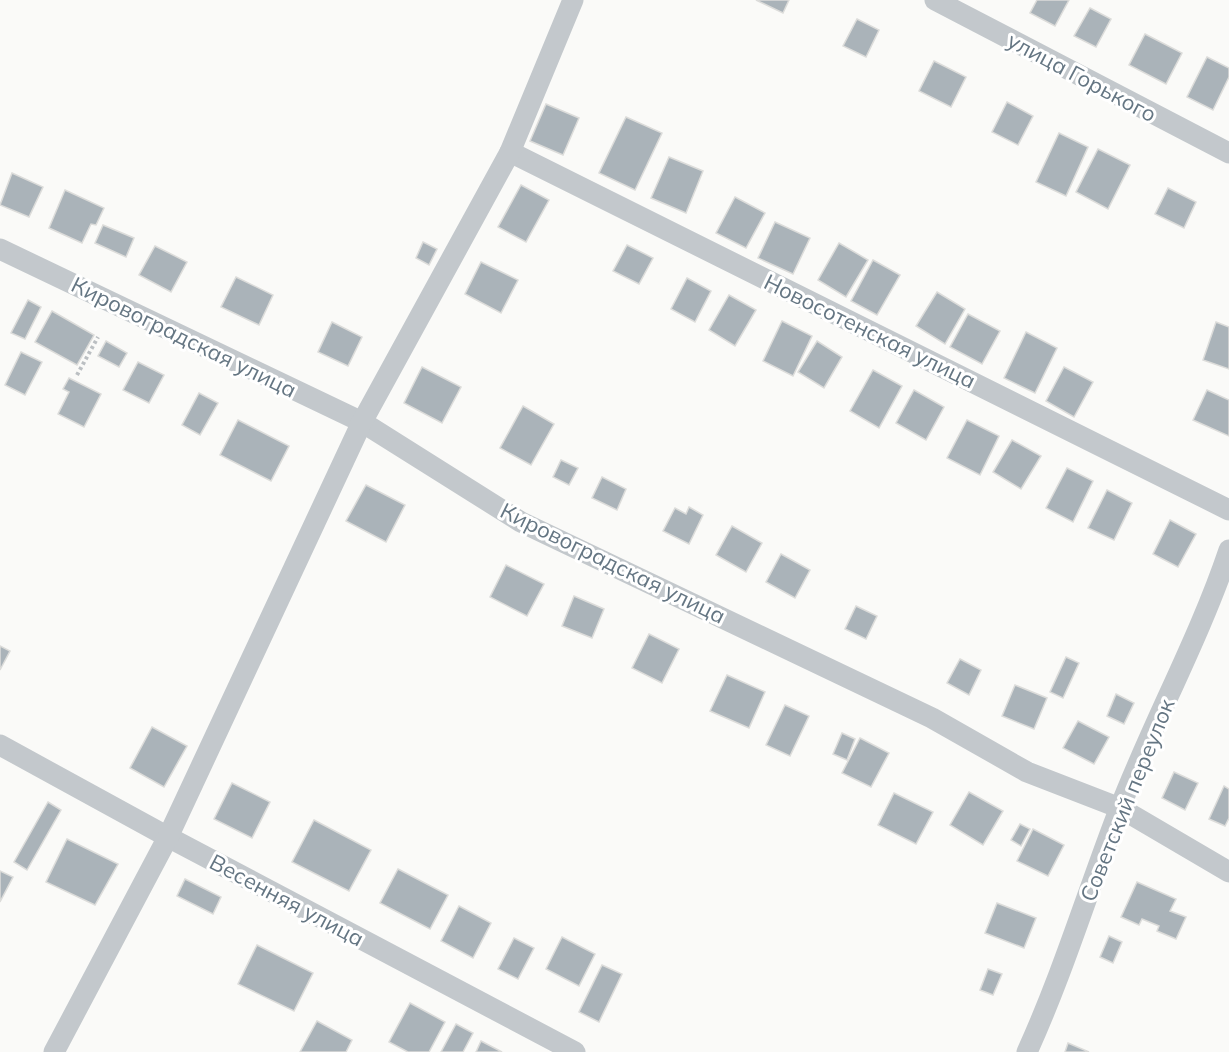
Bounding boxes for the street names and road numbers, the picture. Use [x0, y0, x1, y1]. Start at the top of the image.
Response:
street label: улица Горького [1003, 26, 1161, 128]
street label: Новосотенская улица [760, 268, 980, 394]
street label: Кировоградская улица [67, 270, 301, 404]
street label: Кировоградская улица [496, 496, 730, 630]
street label: Советский переулок [1073, 694, 1181, 906]
street label: Весенняя улица [205, 848, 369, 952]

